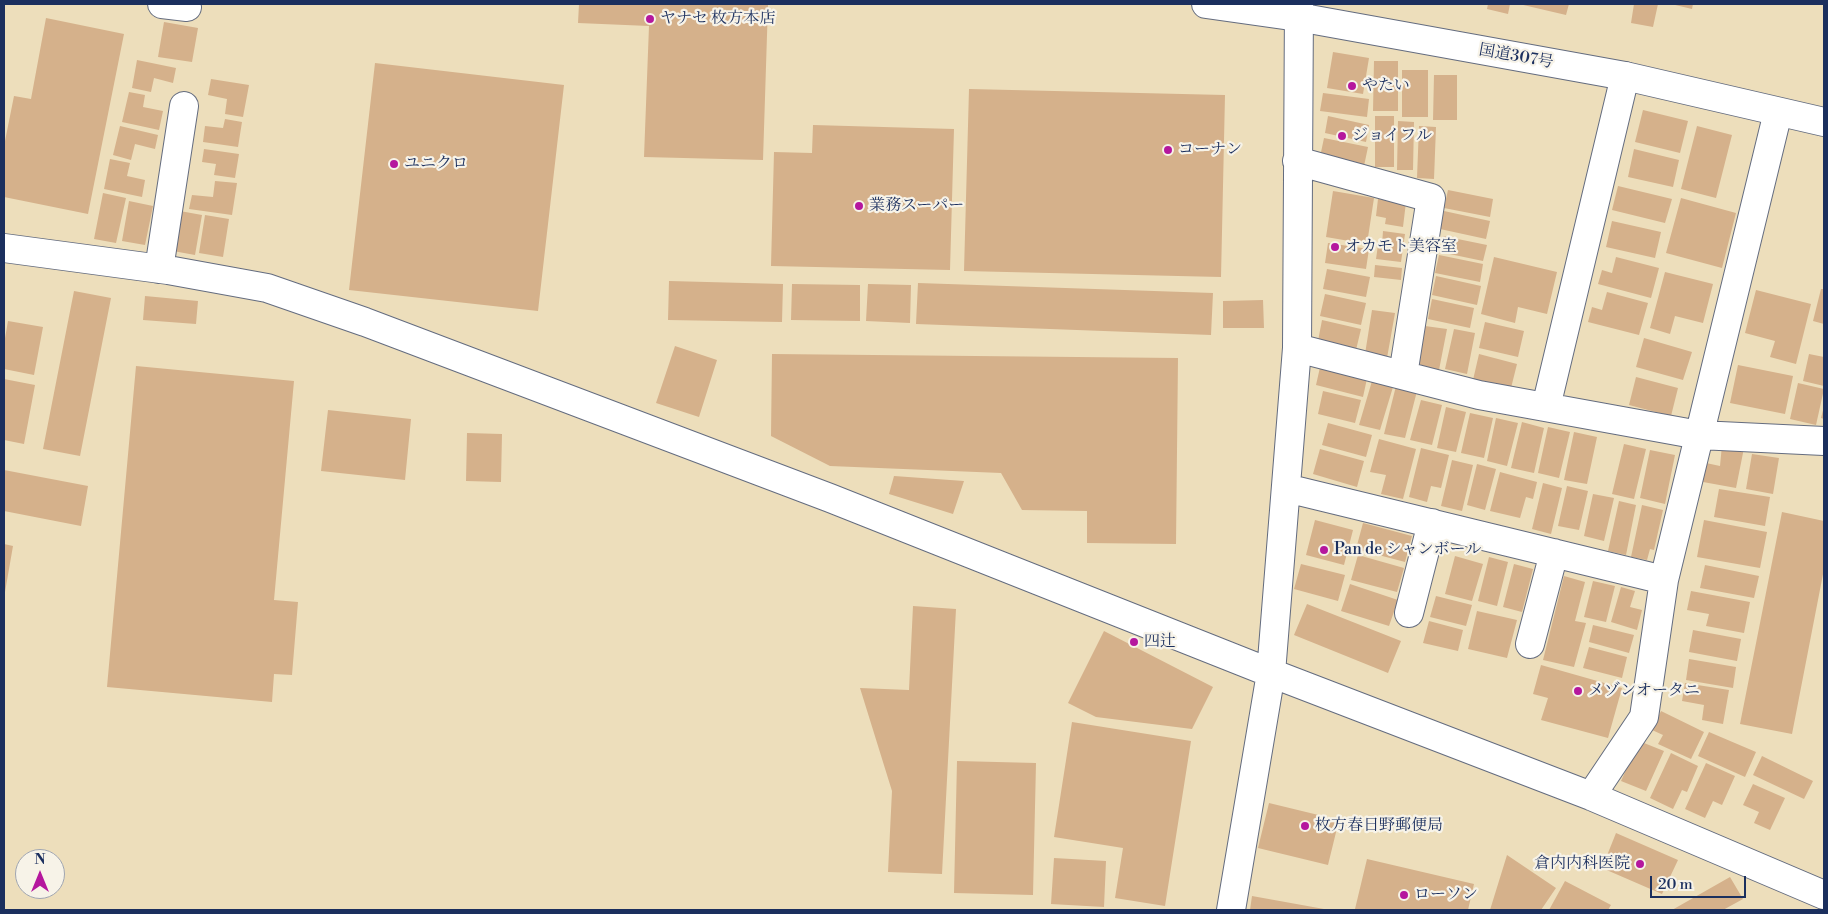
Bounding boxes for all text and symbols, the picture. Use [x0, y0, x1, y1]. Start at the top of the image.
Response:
place label: ヤナセ 枚方本店 [660, 9, 775, 29]
marker: ヤナセ 枚方本店 [644, 13, 656, 25]
street label: 国道307号 [1477, 41, 1555, 73]
place label: やたい [1362, 76, 1410, 96]
marker: やたい [1346, 80, 1358, 92]
place label: ジョイフル [1352, 126, 1432, 146]
marker: ジョイフル [1336, 130, 1348, 142]
place label: コーナン [1178, 140, 1242, 160]
marker: コーナン [1162, 144, 1174, 156]
place label: ユニクロ [404, 154, 468, 174]
marker: ユニクロ [388, 158, 400, 170]
place label: 業務スーパー [869, 196, 964, 216]
marker: 業務スーパー [853, 200, 865, 212]
place label: オカモト美容室 [1345, 237, 1457, 257]
marker: オカモト美容室 [1329, 241, 1341, 253]
place label: Pan de シャンボール [1334, 540, 1482, 560]
marker: Pan de シャンボール [1318, 544, 1330, 556]
place label: 四辻 [1144, 632, 1176, 652]
marker: 四辻 [1128, 636, 1140, 648]
place label: メゾンオータニ [1588, 681, 1700, 701]
marker: メゾンオータニ [1572, 685, 1584, 697]
place label: 枚方春日野郵便局 [1315, 816, 1443, 836]
marker: 枚方春日野郵便局 [1299, 820, 1311, 832]
north arrow [15, 849, 65, 899]
text: N [34, 851, 46, 869]
place label: 倉内内科医院 [1534, 854, 1630, 874]
marker: 倉内内科医院 [1634, 858, 1646, 870]
scale bar [1653, 866, 1749, 898]
text: 20 m [1658, 875, 1693, 894]
place label: ローソン [1414, 885, 1478, 905]
marker: ローソン [1398, 889, 1410, 901]

